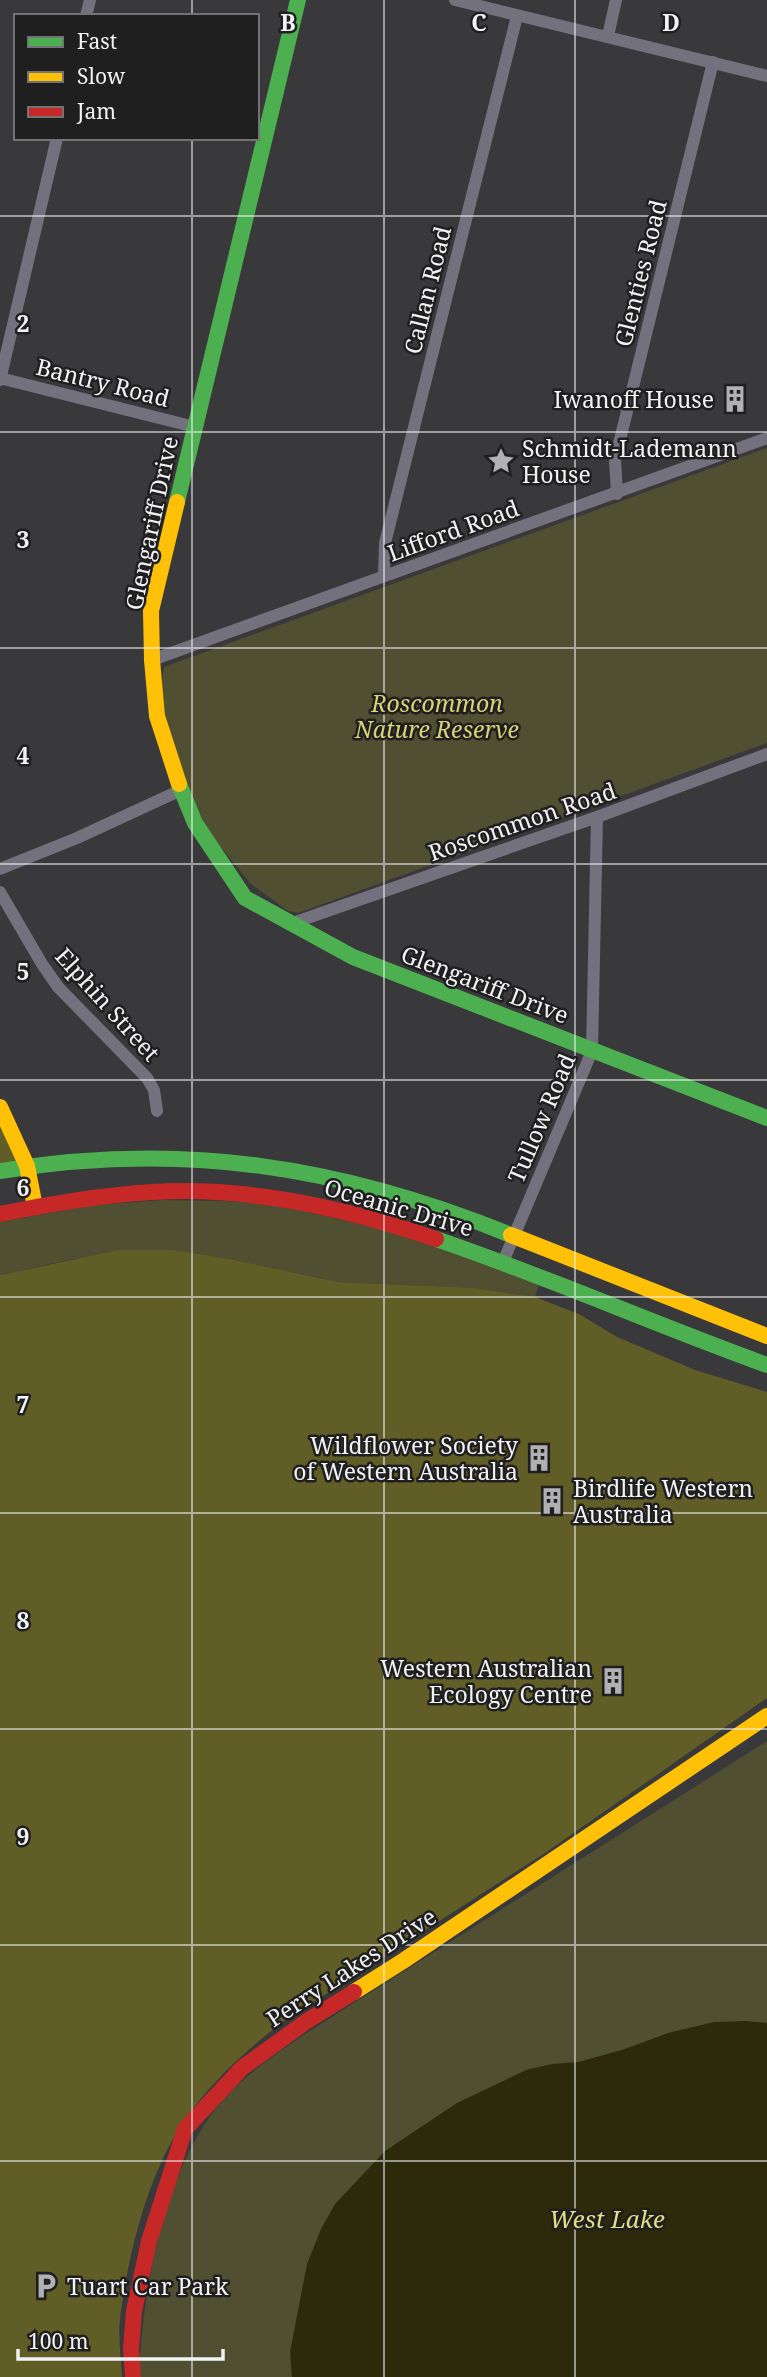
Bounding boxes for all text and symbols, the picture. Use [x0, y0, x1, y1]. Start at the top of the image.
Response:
text: B [280, 6, 296, 38]
text: C [471, 6, 487, 38]
text: D [662, 6, 680, 38]
legend [14, 14, 259, 140]
text: Fast [77, 27, 117, 55]
text: Slow [77, 62, 126, 90]
text: Jam [76, 97, 116, 125]
street label: Glenties Road [606, 196, 674, 350]
street label: Callan Road [396, 223, 458, 357]
text: 2 [17, 307, 30, 339]
street label: Bantry Road [33, 350, 173, 414]
place label: Iwanoff House [554, 383, 714, 415]
building icon: Iwanoff House [720, 384, 750, 414]
place label: Schmidt-Lademann House [522, 432, 737, 490]
street label: Glengariff Drive [117, 433, 185, 613]
place icon: Schmidt-Lademann House [486, 446, 516, 476]
street label: Lifford Road [383, 491, 523, 569]
text: 3 [17, 523, 30, 555]
park label: Roscommon Nature Reserve [354, 687, 519, 745]
text: 4 [17, 739, 30, 771]
street label: Roscommon Road [424, 774, 620, 868]
street label: Glengariff Drive [397, 937, 573, 1031]
street label: Elphin Street [48, 940, 168, 1068]
text: 5 [17, 955, 30, 987]
street label: Tullow Road [499, 1048, 583, 1188]
street label: Oceanic Drive [321, 1170, 477, 1244]
text: 6 [17, 1171, 30, 1203]
text: 7 [17, 1388, 30, 1420]
place label: Wildflower Society of Western Australia [293, 1429, 518, 1487]
building icon: Wildflower Society of Western Australia [524, 1443, 554, 1473]
place label: Birdlife Western Australia [573, 1472, 753, 1530]
building icon: Birdlife Western Australia [537, 1486, 567, 1516]
text: 8 [17, 1604, 30, 1636]
place label: Western Australian Ecology Centre [380, 1652, 592, 1710]
building icon: Western Australian Ecology Centre [598, 1666, 628, 1696]
text: 9 [17, 1820, 30, 1852]
street label: Perry Lakes Drive [260, 1900, 442, 2034]
water label: West Lake [549, 2202, 665, 2235]
place label: Tuart Car Park [67, 2270, 229, 2302]
parking icon: Tuart Car Park [31, 2271, 61, 2301]
scale bar [18, 2318, 222, 2362]
text: 100 m [28, 2327, 89, 2355]

